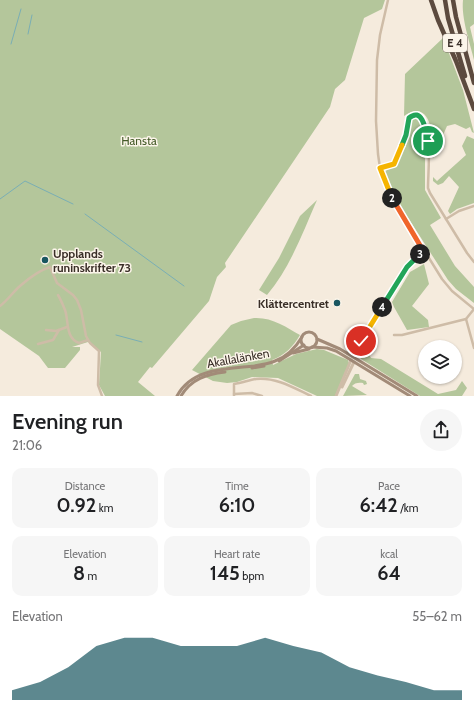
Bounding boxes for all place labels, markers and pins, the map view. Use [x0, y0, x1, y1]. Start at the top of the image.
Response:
pin [411, 124, 445, 158]
pin: 2 [382, 188, 402, 208]
pin: 3 [410, 244, 430, 264]
place label: Upplands runinskrifter 73 [53, 246, 131, 275]
marker: Upplands runinskrifter 73 [40, 255, 50, 265]
place label: Klättercentret [258, 296, 329, 311]
pin: 4 [372, 297, 392, 317]
marker: Klättercentret [332, 298, 342, 308]
pin [344, 324, 378, 358]

